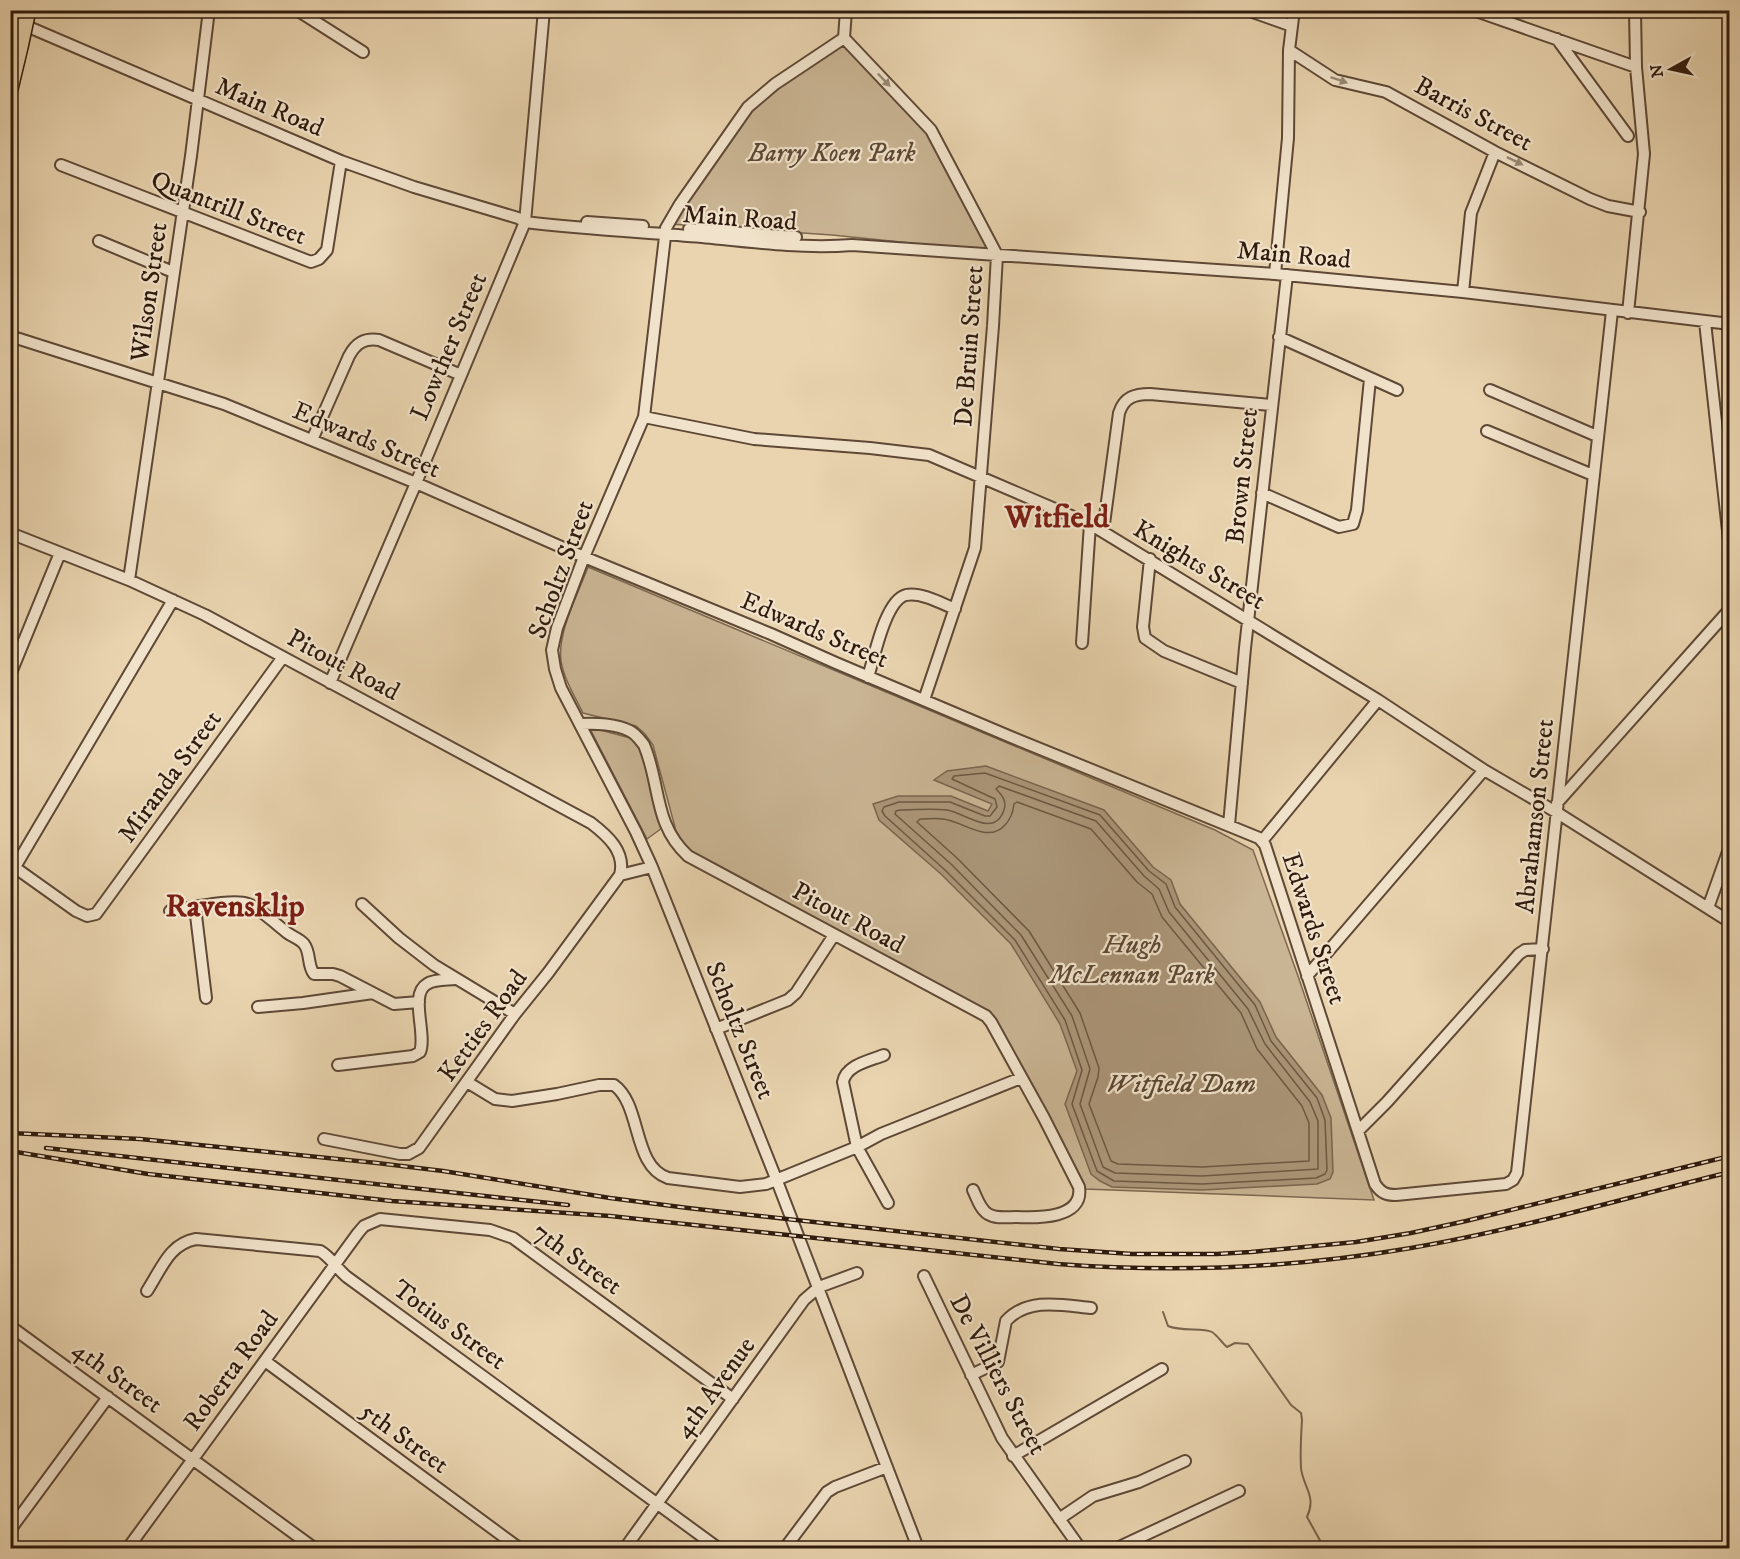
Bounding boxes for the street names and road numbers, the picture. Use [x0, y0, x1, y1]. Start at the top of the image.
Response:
street label: Barris Street [1408, 69, 1538, 159]
street label: Main Road [210, 70, 329, 145]
street label: Quantrill Street [146, 164, 311, 253]
street label: Main Road [682, 198, 798, 239]
street label: Wilson Street [123, 220, 176, 365]
street label: Main Road [1235, 234, 1352, 277]
street label: De Bruin Street [947, 264, 992, 428]
street label: Lowther Street [403, 268, 495, 425]
street label: Edwards Street [288, 394, 445, 486]
street label: Brown Street [1219, 407, 1266, 545]
street label: Scholtz Street [521, 496, 602, 643]
street label: Knights Street [1127, 513, 1271, 618]
street label: Edwards Street [736, 584, 893, 676]
street label: Pitout Road [281, 622, 405, 709]
street label: Miranda Street [111, 704, 229, 850]
street label: Abrahamson Street [1509, 717, 1562, 915]
street label: Edwards Street [1274, 849, 1354, 1008]
street label: Pitout Road [786, 875, 910, 962]
street label: Scholtz Street [697, 957, 782, 1104]
street label: Ketties Road [431, 963, 535, 1089]
street label: 7th Street [526, 1216, 628, 1303]
street label: Totius Street [386, 1273, 513, 1378]
street label: De Villiers Street [942, 1289, 1054, 1461]
street label: Roberta Road [176, 1304, 286, 1438]
street label: 4th Avenue [667, 1331, 763, 1445]
street label: 4th Street [65, 1333, 169, 1421]
street label: 5th Street [353, 1395, 455, 1482]

